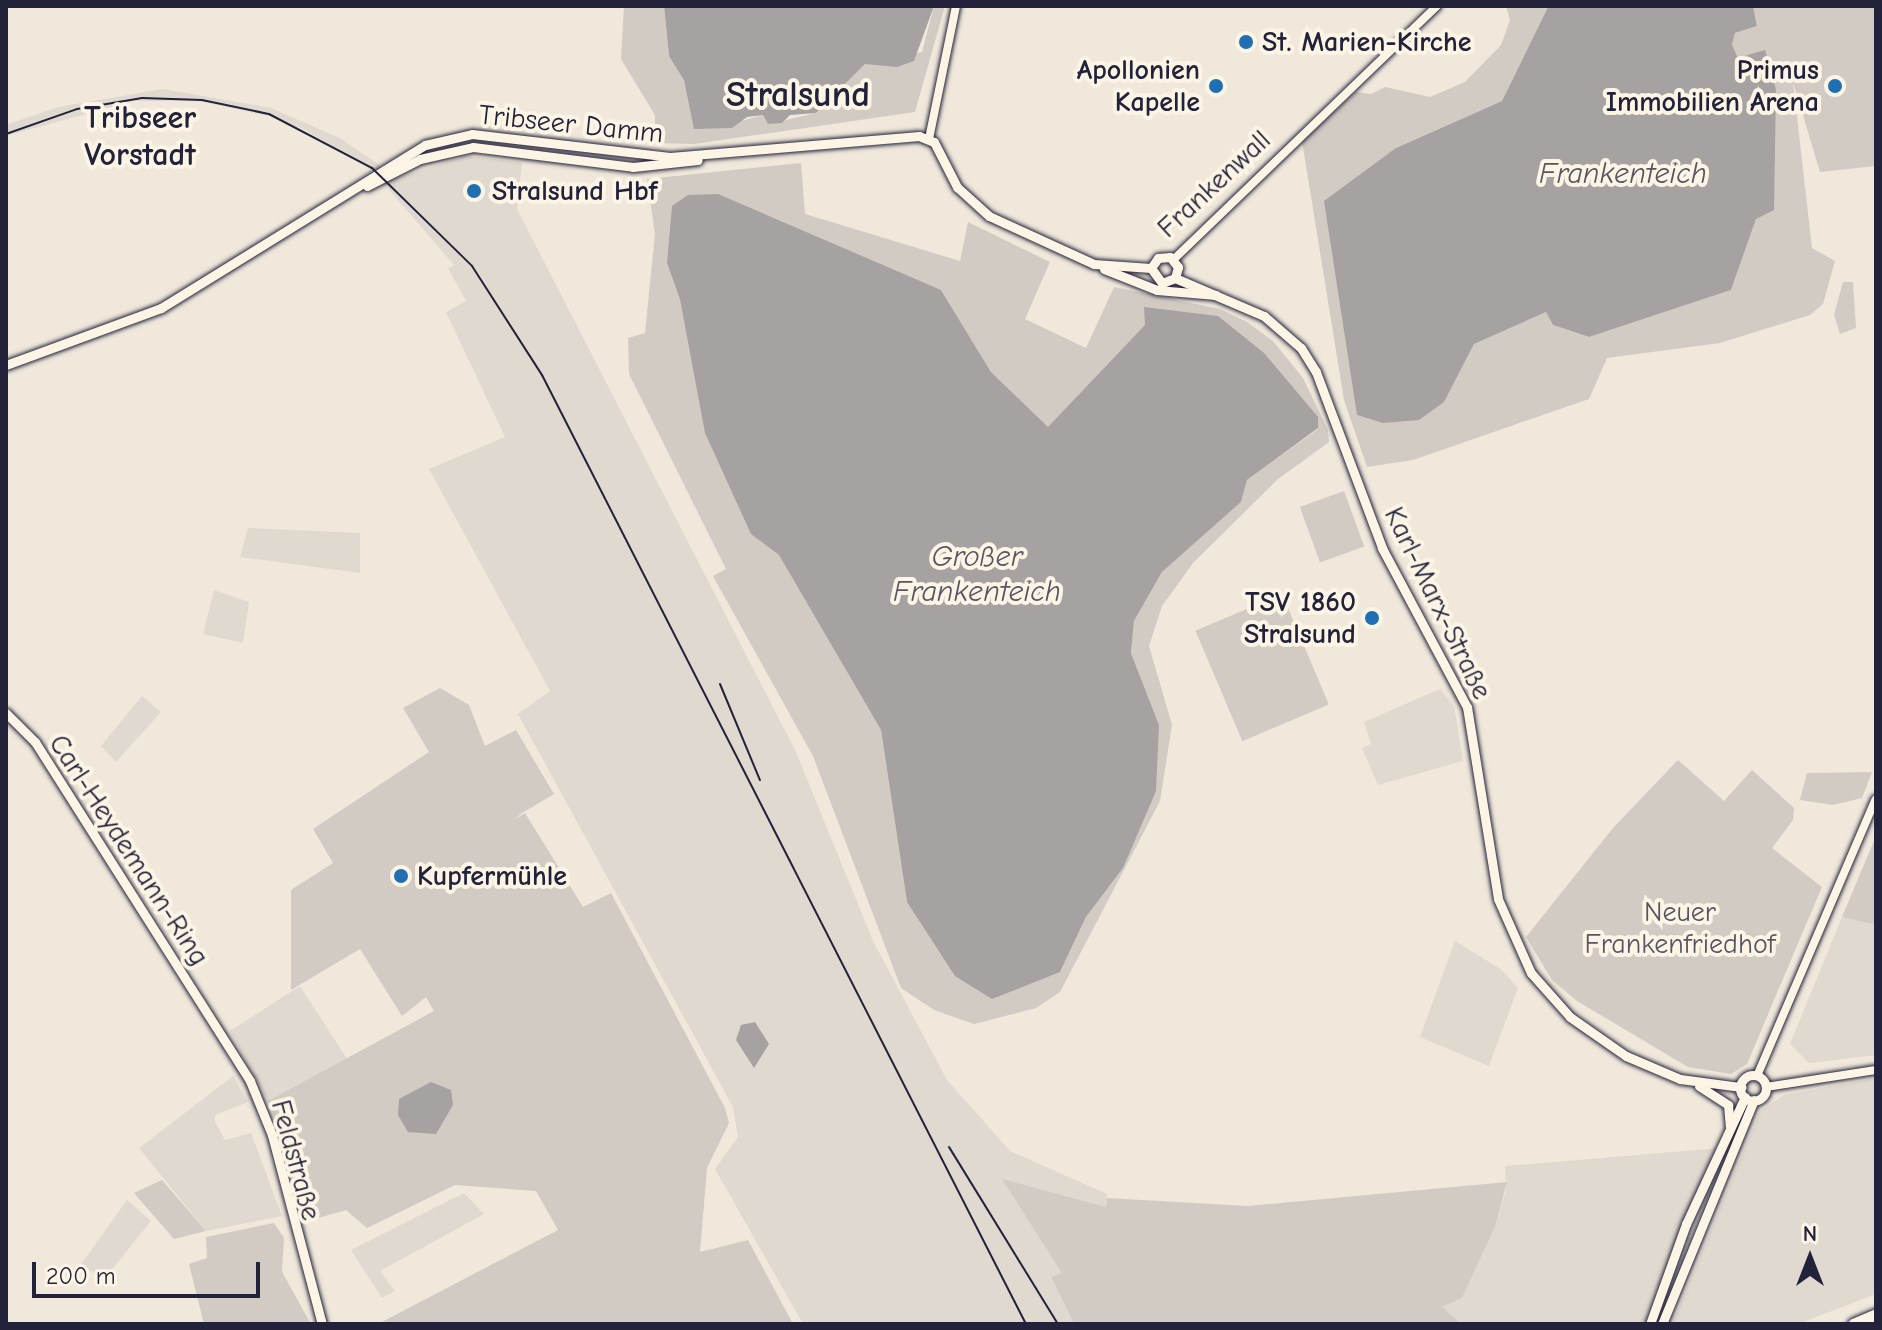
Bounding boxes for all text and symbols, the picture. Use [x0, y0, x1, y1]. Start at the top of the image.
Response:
place label: St. Marien-Kirche [1262, 25, 1471, 59]
marker: St. Marien-Kirche [1237, 33, 1255, 51]
place label: Apollonien Kapelle [1077, 53, 1200, 119]
place label: Primus Immobilien Arena [1606, 53, 1819, 119]
district label: Stralsund [726, 73, 870, 117]
marker: Apollonien Kapelle [1207, 77, 1225, 95]
marker: Primus Immobilien Arena [1826, 77, 1844, 95]
street label: Tribseer Damm [477, 98, 665, 150]
district label: Tribseer Vorstadt [84, 100, 196, 175]
street label: Frankenwall [1151, 123, 1277, 245]
water label: Frankenteich [1539, 156, 1707, 192]
place label: Stralsund Hbf [492, 174, 657, 208]
marker: Stralsund Hbf [463, 180, 485, 202]
street label: Karl-Marx-Straße [1377, 502, 1499, 704]
water label: Großer Frankenteich [893, 539, 1061, 610]
place label: TSV 1860 Stralsund [1244, 585, 1356, 651]
marker: TSV 1860 Stralsund [1363, 609, 1381, 627]
street label: Carl-Heydemann-Ring [42, 728, 216, 972]
place label: Kupfermühle [417, 859, 567, 893]
marker: Kupfermühle [392, 867, 410, 885]
park label: Neuer Frankenfriedhof [1585, 895, 1775, 961]
street label: Feldstraße [264, 1096, 328, 1224]
north arrow [1770, 1218, 1850, 1298]
text: N [1803, 1221, 1817, 1247]
scale bar [36, 1246, 264, 1296]
text: 200 m [46, 1262, 116, 1290]

